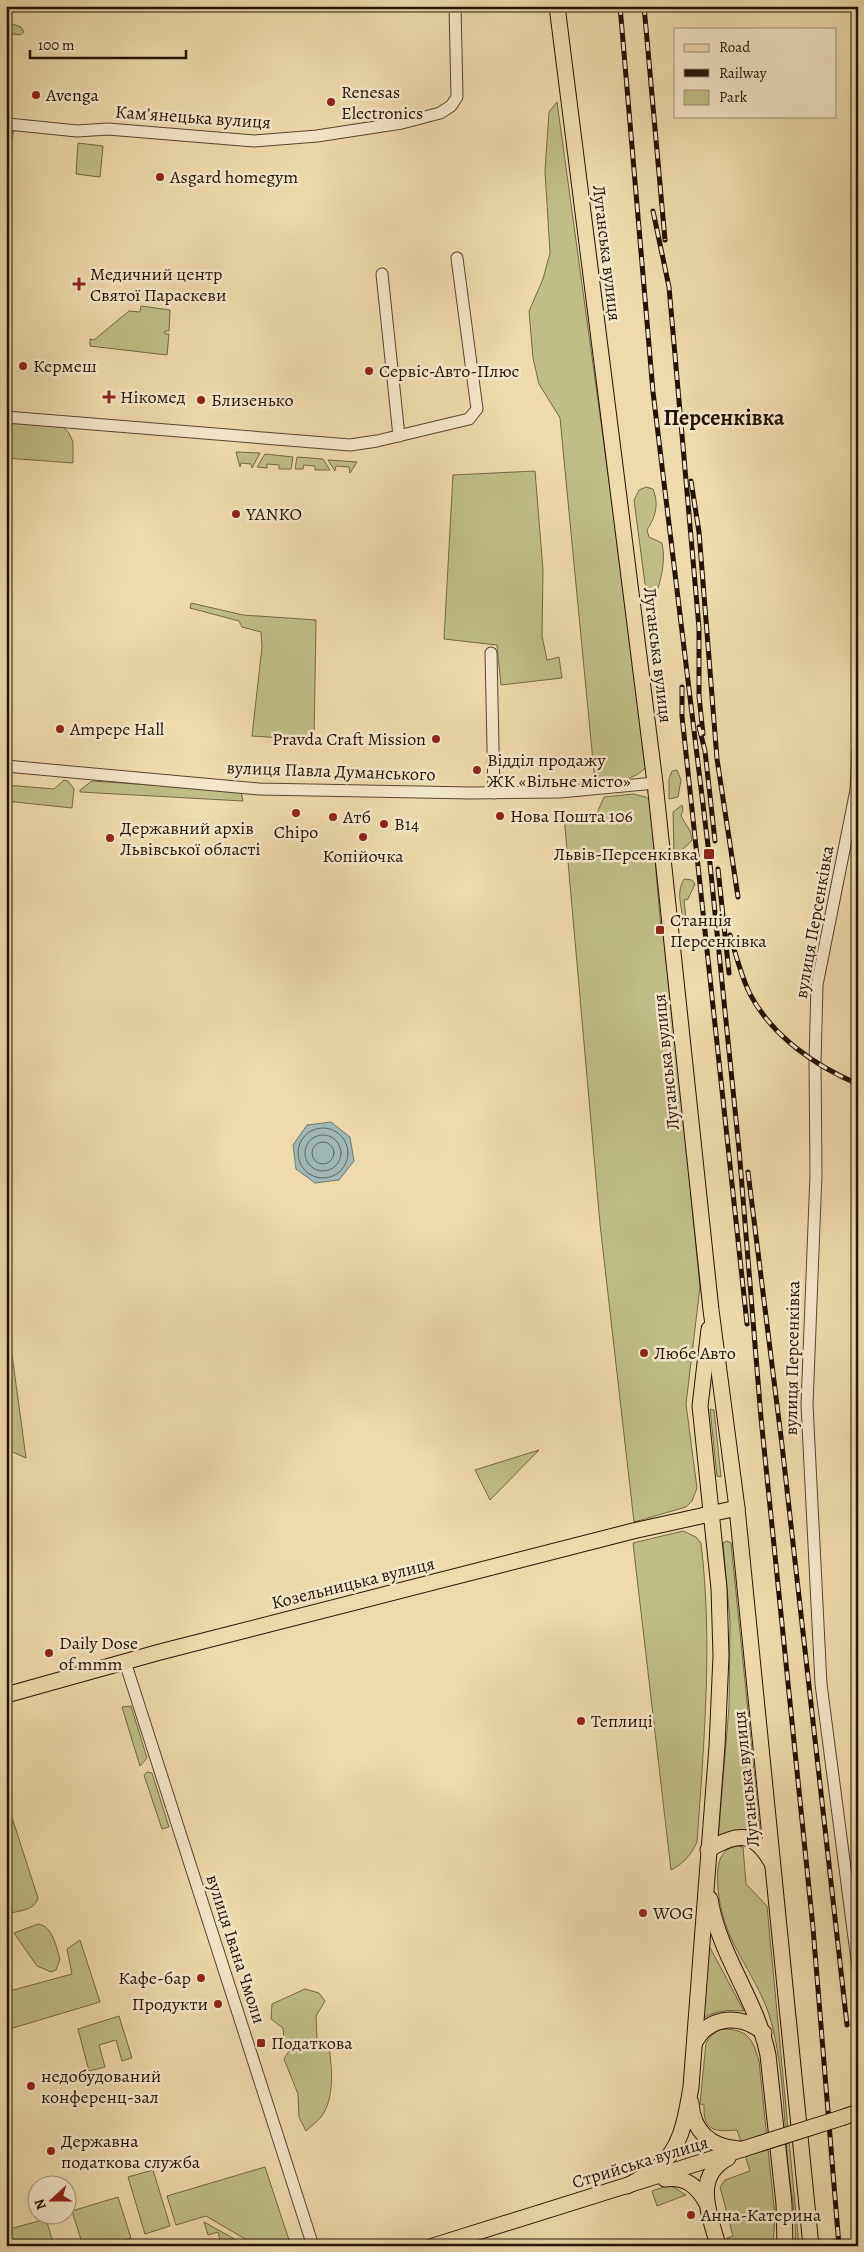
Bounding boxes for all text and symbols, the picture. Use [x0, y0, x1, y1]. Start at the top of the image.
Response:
scale bar [30, 28, 186, 60]
legend [674, 28, 836, 118]
text: 100 m [38, 35, 75, 55]
text: Road [719, 37, 751, 57]
text: Railway [719, 63, 767, 83]
place label: Renesas Electronics [341, 80, 423, 125]
place label: Avenga [45, 83, 100, 107]
text: Park [719, 87, 748, 107]
marker: Avenga [30, 89, 42, 101]
marker: Renesas Electronics [325, 96, 337, 108]
street label: Камʼянецька вулиця [114, 100, 272, 134]
place label: Asgard homegym [169, 165, 298, 189]
marker: Asgard homegym [154, 171, 166, 183]
street label: Луганська вулиця [587, 184, 627, 322]
place label: Медичний центр Святої Параскеви [90, 262, 226, 307]
marker: Медичний центр Святої Параскеви [72, 277, 86, 291]
place label: Кермеш [33, 354, 97, 378]
place label: Сервіс-Авто-Плюс [379, 359, 520, 383]
marker: Кермеш [17, 360, 29, 372]
marker: Сервіс-Авто-Плюс [363, 365, 375, 377]
place label: Нікомед [120, 385, 186, 409]
place label: Близенько [211, 388, 294, 412]
marker: Нікомед [102, 390, 116, 404]
marker: Близенько [195, 394, 207, 406]
district label: Персенківка [664, 403, 785, 433]
place label: YANKO [245, 502, 302, 526]
marker: YANKO [230, 508, 242, 520]
street label: Луганська вулиця [638, 586, 678, 724]
place label: Ampepe Hall [69, 717, 165, 741]
marker: Ampepe Hall [54, 723, 66, 735]
place label: Pravda Craft Mission [272, 727, 426, 751]
marker: Pravda Craft Mission [430, 733, 442, 745]
place label: Відділ продажу ЖК «Вільне місто» [487, 748, 631, 793]
street label: вулиця Павла Думанського [226, 755, 436, 787]
marker: Відділ продажу ЖК «Вільне місто» [471, 764, 483, 776]
place label: Нова Пошта 106 [510, 804, 633, 828]
place label: Атб [342, 805, 371, 829]
marker: Chipo [290, 807, 302, 819]
marker: Нова Пошта 106 [494, 810, 506, 822]
marker: Атб [327, 811, 339, 823]
place label: В14 [394, 812, 419, 836]
place label: Державний архів Львівської області [120, 816, 261, 861]
marker: В14 [378, 818, 390, 830]
place label: Chipo [274, 820, 318, 844]
marker: Копійочка [357, 831, 369, 843]
marker: Державний архів Львівської області [104, 832, 116, 844]
place label: Львів-Персенківка [554, 842, 699, 866]
street label: вулиця Персенківка [789, 843, 839, 1000]
place label: Копійочка [323, 844, 404, 868]
marker: Львів-Персенківка [702, 847, 716, 861]
place label: Станція Персенківка [670, 908, 767, 953]
marker: Станція Персенківка [654, 924, 666, 936]
street label: Луганська вулиця [647, 993, 685, 1131]
street label: вулиця Персенківка [779, 1280, 805, 1436]
place label: Любе Авто [654, 1341, 736, 1365]
marker: Любе Авто [638, 1347, 650, 1359]
street label: Козельницька вулиця [269, 1551, 437, 1615]
place label: Daily Dose of mmm [59, 1631, 138, 1676]
marker: Daily Dose of mmm [43, 1647, 55, 1659]
place label: Теплиці [591, 1709, 653, 1733]
street label: Луганська вулиця [727, 1710, 765, 1848]
marker: Теплиці [575, 1715, 587, 1727]
street label: вулиця Івана Чмоли [201, 1871, 271, 2027]
place label: WOG [652, 1901, 694, 1925]
marker: WOG [637, 1907, 649, 1919]
place label: Кафе-бар [118, 1966, 191, 1990]
marker: Кафе-бар [195, 1972, 207, 1984]
place label: Продукти [132, 1992, 208, 2016]
marker: Продукти [212, 1998, 224, 2010]
place label: Податкова [271, 2031, 353, 2055]
marker: Податкова [255, 2037, 267, 2049]
place label: недобудований конференц-зал [41, 2064, 161, 2109]
marker: недобудований конференц-зал [25, 2080, 37, 2092]
place label: Державна податкова служба [61, 2129, 201, 2174]
street label: Стрийська вулиця [569, 2130, 711, 2194]
marker: Державна податкова служба [45, 2145, 57, 2157]
north arrow [28, 2174, 78, 2224]
text: N [30, 2196, 51, 2213]
place label: Анна-Катерина [700, 2203, 822, 2227]
marker: Анна-Катерина [685, 2209, 697, 2221]

